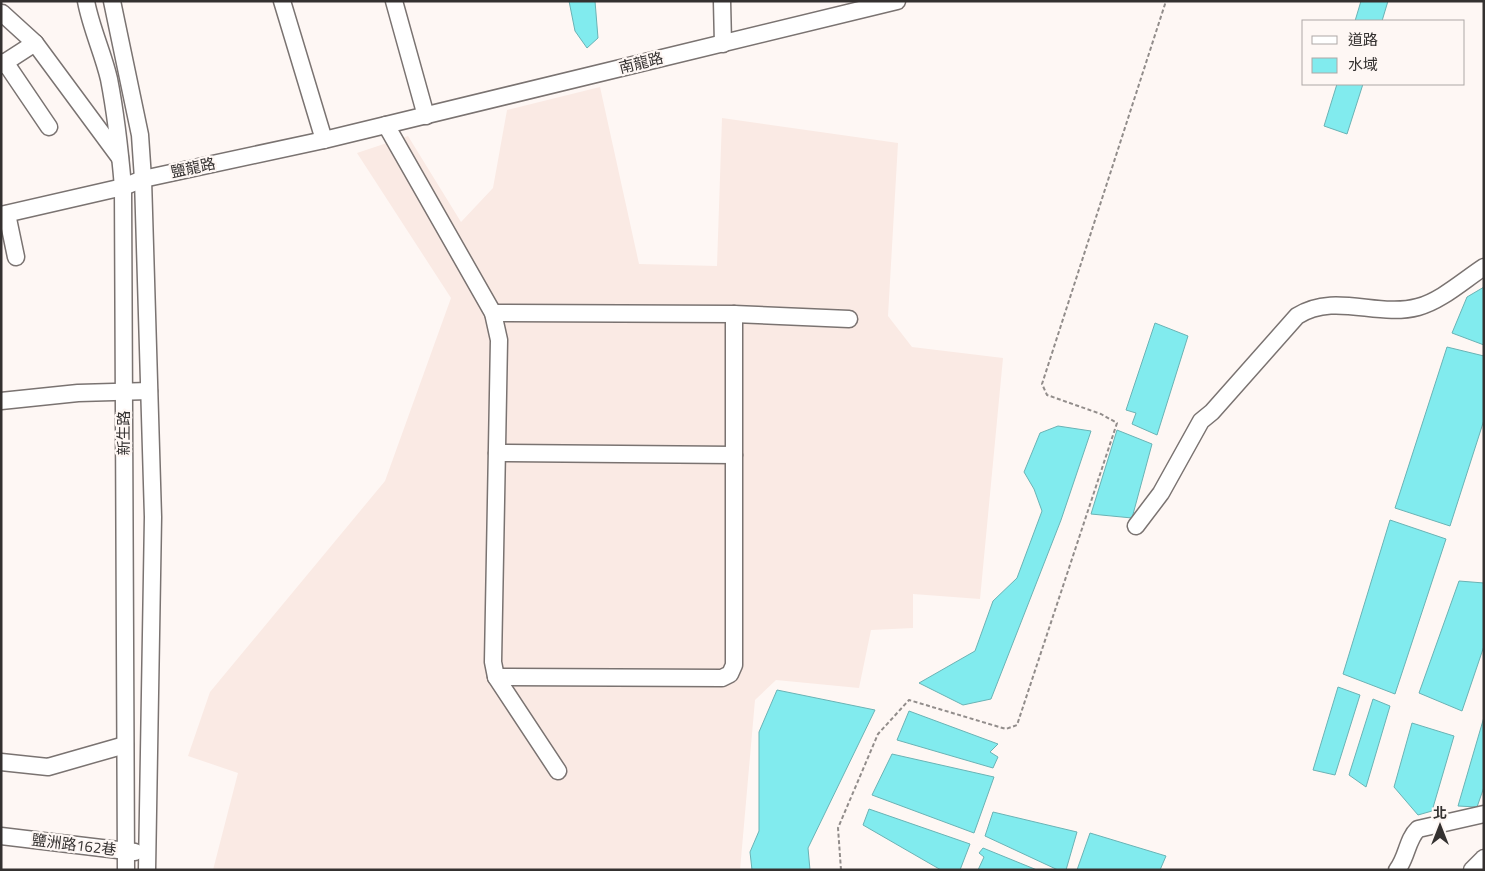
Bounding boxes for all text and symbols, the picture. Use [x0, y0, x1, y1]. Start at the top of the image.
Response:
legend [1302, 20, 1465, 85]
text: 道路 [1348, 28, 1378, 51]
street label: 南龍路 [616, 46, 666, 79]
text: 水域 [1348, 53, 1378, 76]
street label: 鹽龍路 [168, 152, 217, 183]
street label: 新生路 [112, 410, 135, 456]
north arrow [1415, 801, 1465, 851]
text: 北 [1433, 802, 1447, 823]
street label: 鹽洲路162巷 [30, 828, 118, 861]

